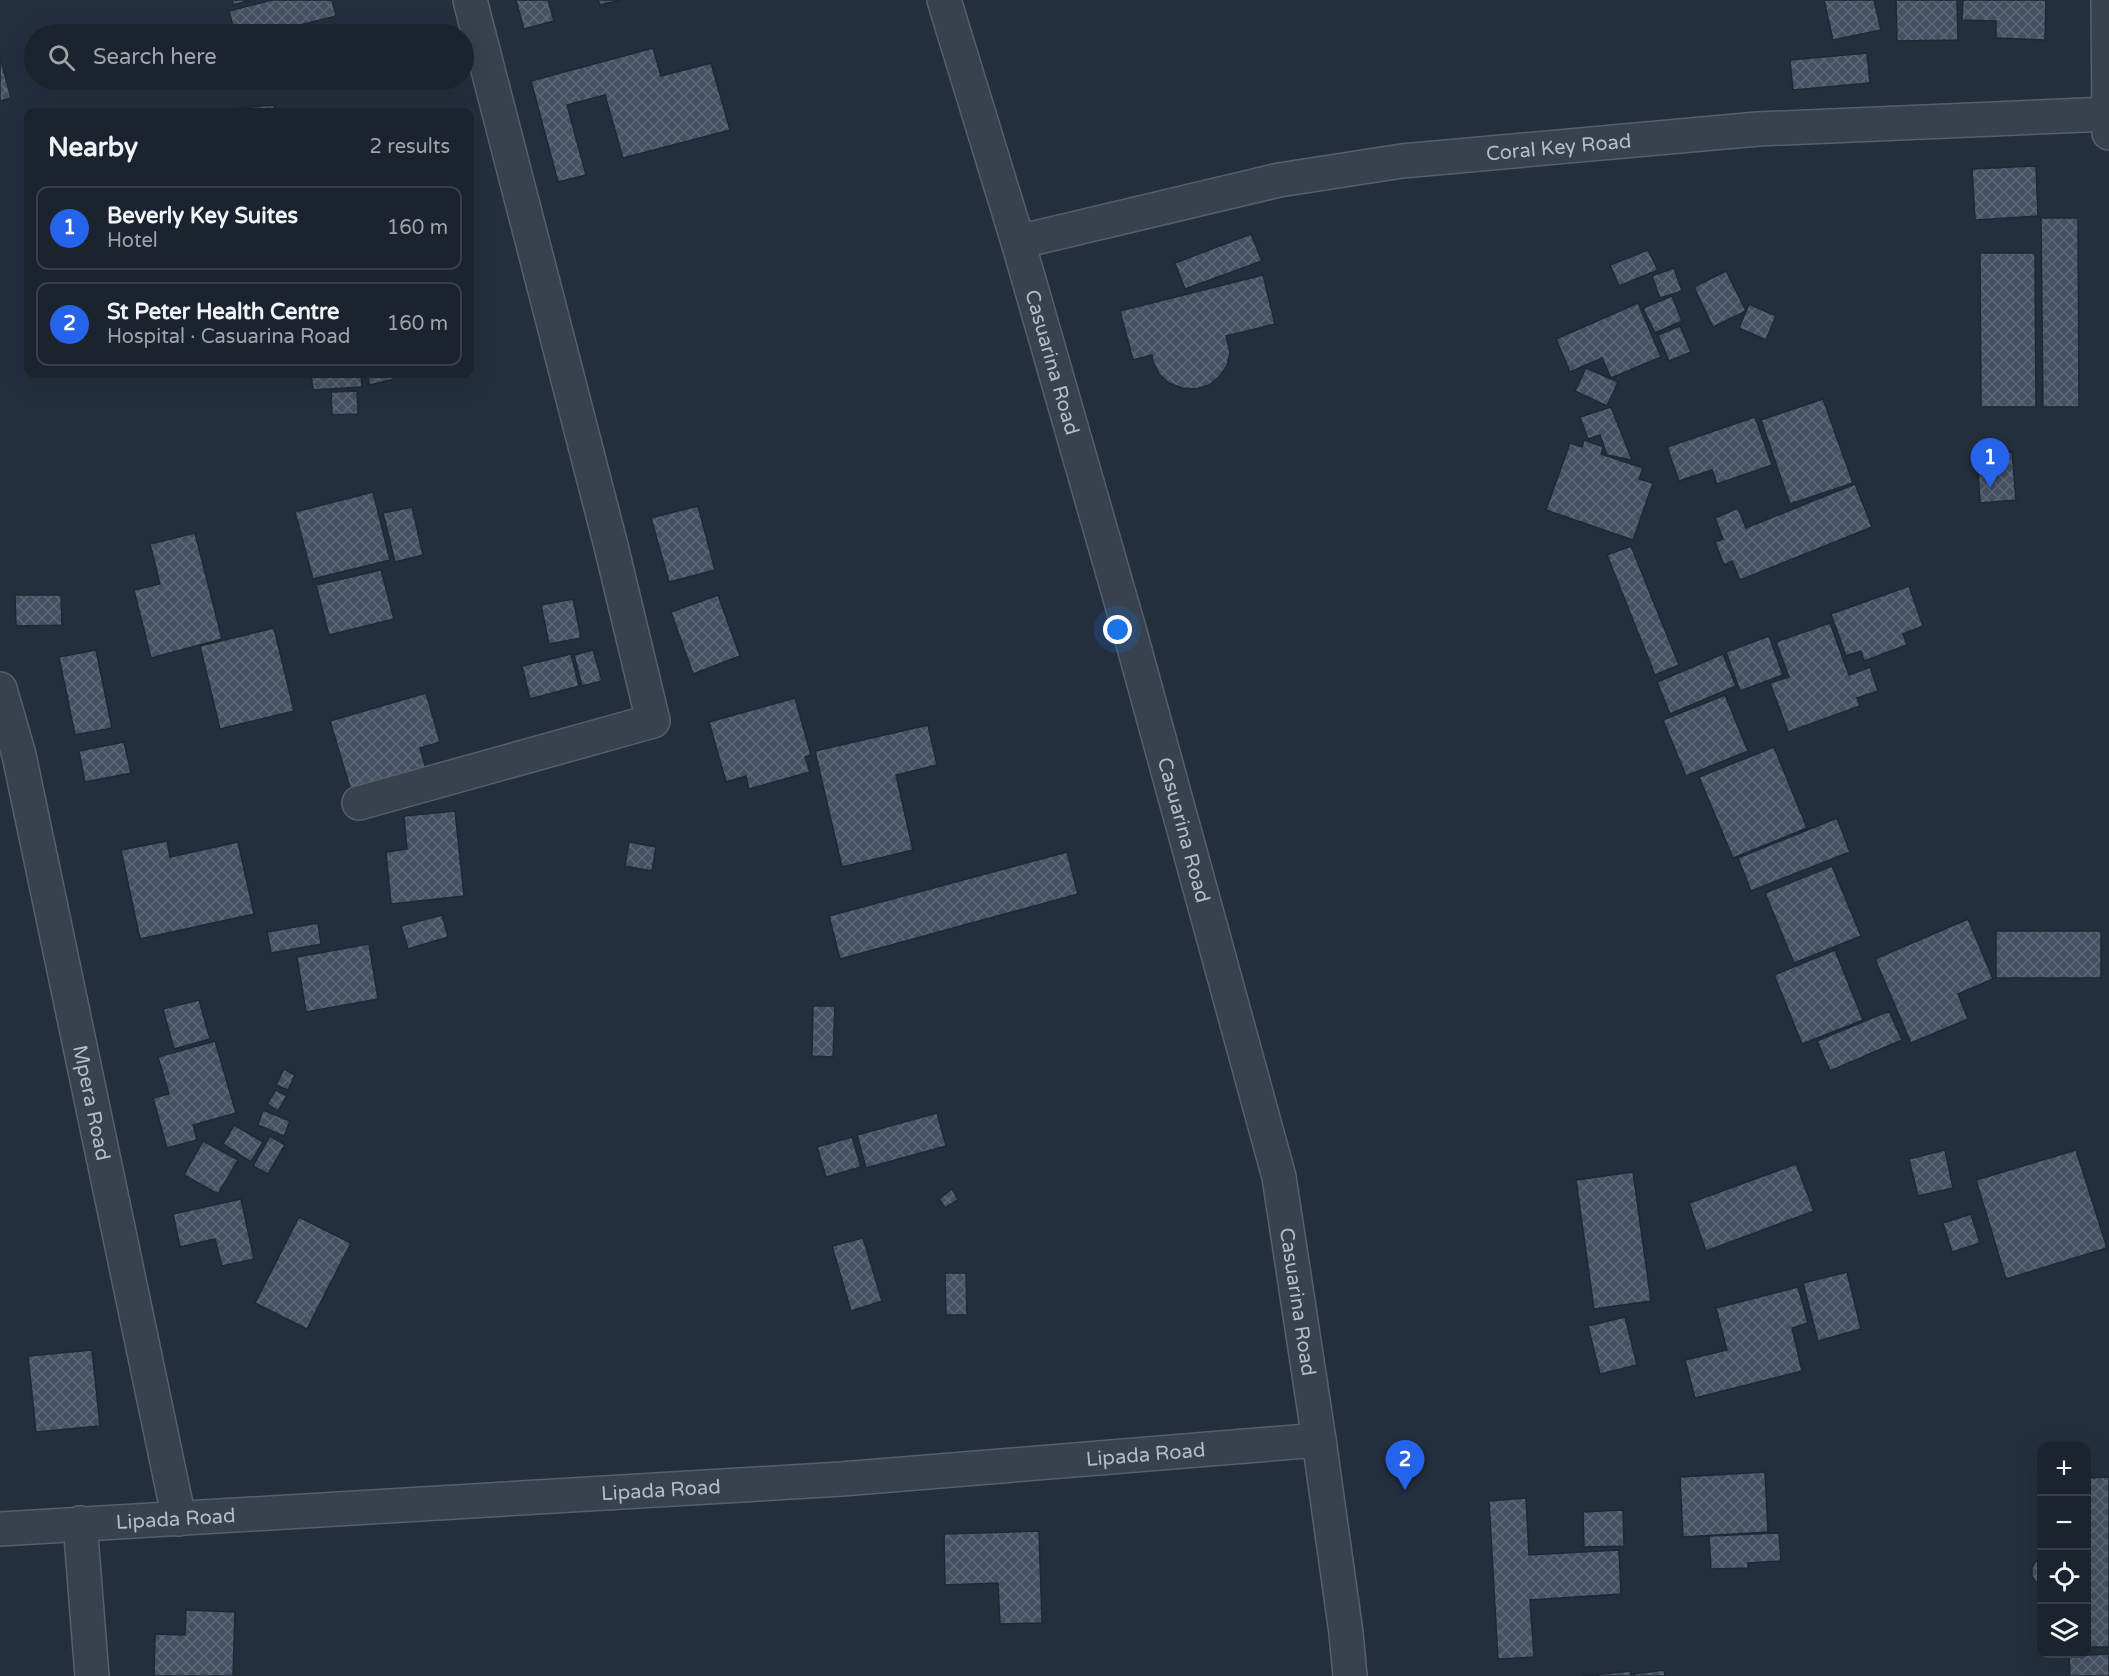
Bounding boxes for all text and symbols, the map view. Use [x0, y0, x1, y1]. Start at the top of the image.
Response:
search box [24, 24, 474, 90]
icon: search [45, 41, 78, 74]
text: Search here [93, 44, 217, 70]
street label: Coral Key Road [1485, 129, 1632, 166]
text: Nearby [48, 132, 138, 163]
text: 2 results [370, 135, 450, 159]
text: Beverly Key Suites [107, 203, 298, 229]
text: 1 [63, 216, 76, 240]
text: 160 m [387, 216, 448, 240]
text: Hotel [107, 229, 158, 253]
street label: Casuarina Road [1019, 287, 1084, 438]
text: St Peter Health Centre [107, 299, 340, 325]
text: 2 [63, 312, 76, 336]
text: 160 m [387, 312, 448, 336]
text: Hospital · Casuarina Road [107, 325, 350, 349]
pin: 1 [1970, 438, 2010, 488]
your location [1103, 615, 1132, 644]
street label: Casuarina Road [1152, 755, 1214, 906]
street label: Mpera Road [67, 1043, 115, 1163]
street label: Casuarina Road [1274, 1226, 1320, 1378]
street label: Lipada Road [1085, 1438, 1206, 1472]
pin: 2 [1386, 1440, 1424, 1490]
map controls [2037, 1442, 2091, 1658]
button: + [2037, 1442, 2091, 1496]
street label: Lipada Road [600, 1475, 721, 1506]
button: − [2037, 1496, 2091, 1550]
street label: Lipada Road [115, 1504, 236, 1535]
button: locate [2037, 1550, 2091, 1604]
button: layers [2037, 1604, 2091, 1658]

